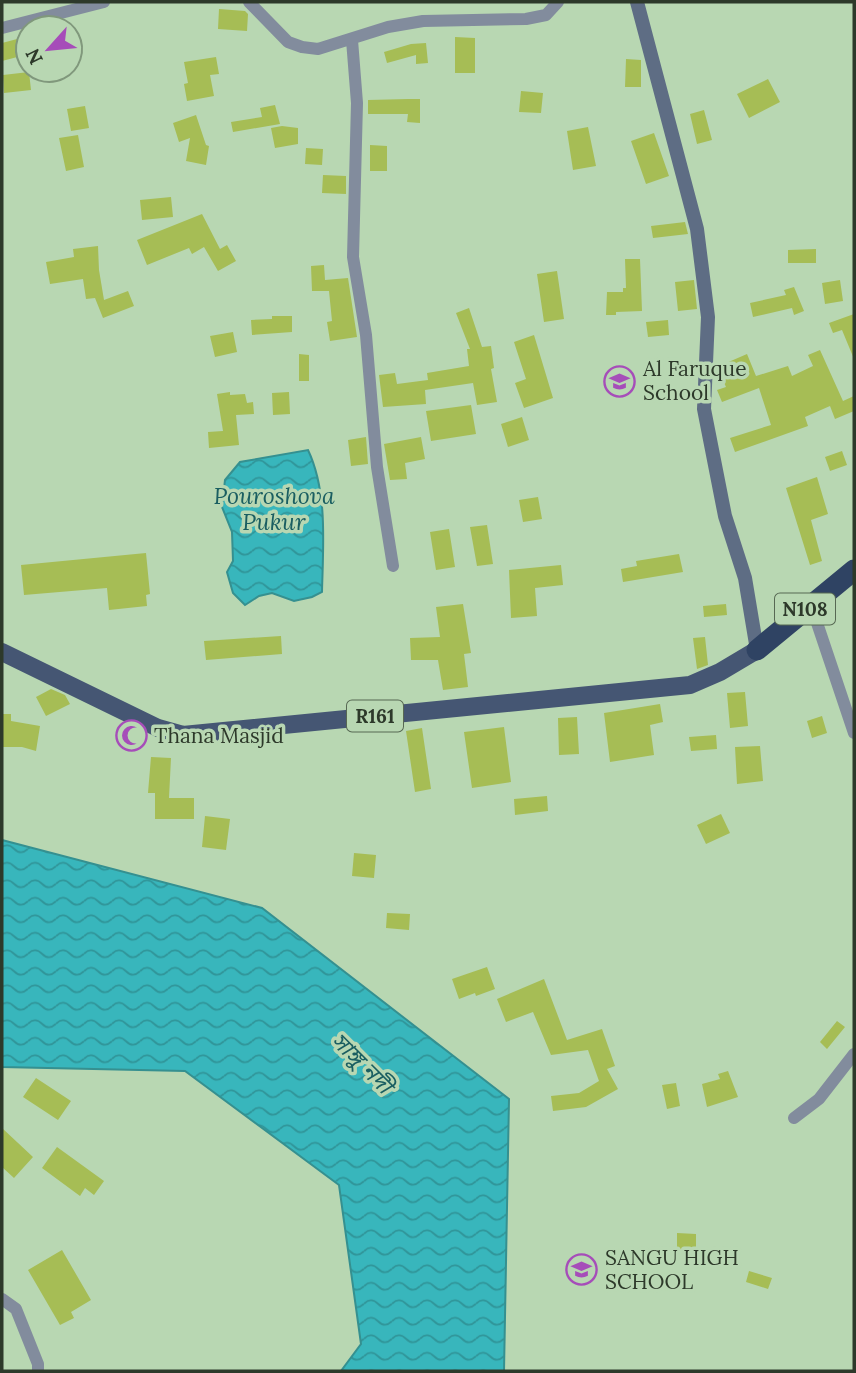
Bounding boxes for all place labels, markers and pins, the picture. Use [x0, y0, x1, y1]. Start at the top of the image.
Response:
place label: Al Faruque School [642, 355, 747, 406]
school or university icon: Al Faruque School [603, 364, 637, 398]
mosque icon: Thana Masjid [114, 719, 148, 753]
place label: Thana Masjid [154, 722, 284, 749]
place label: SANGU HIGH SCHOOL [605, 1244, 739, 1295]
school or university icon: SANGU HIGH SCHOOL [565, 1253, 599, 1287]

